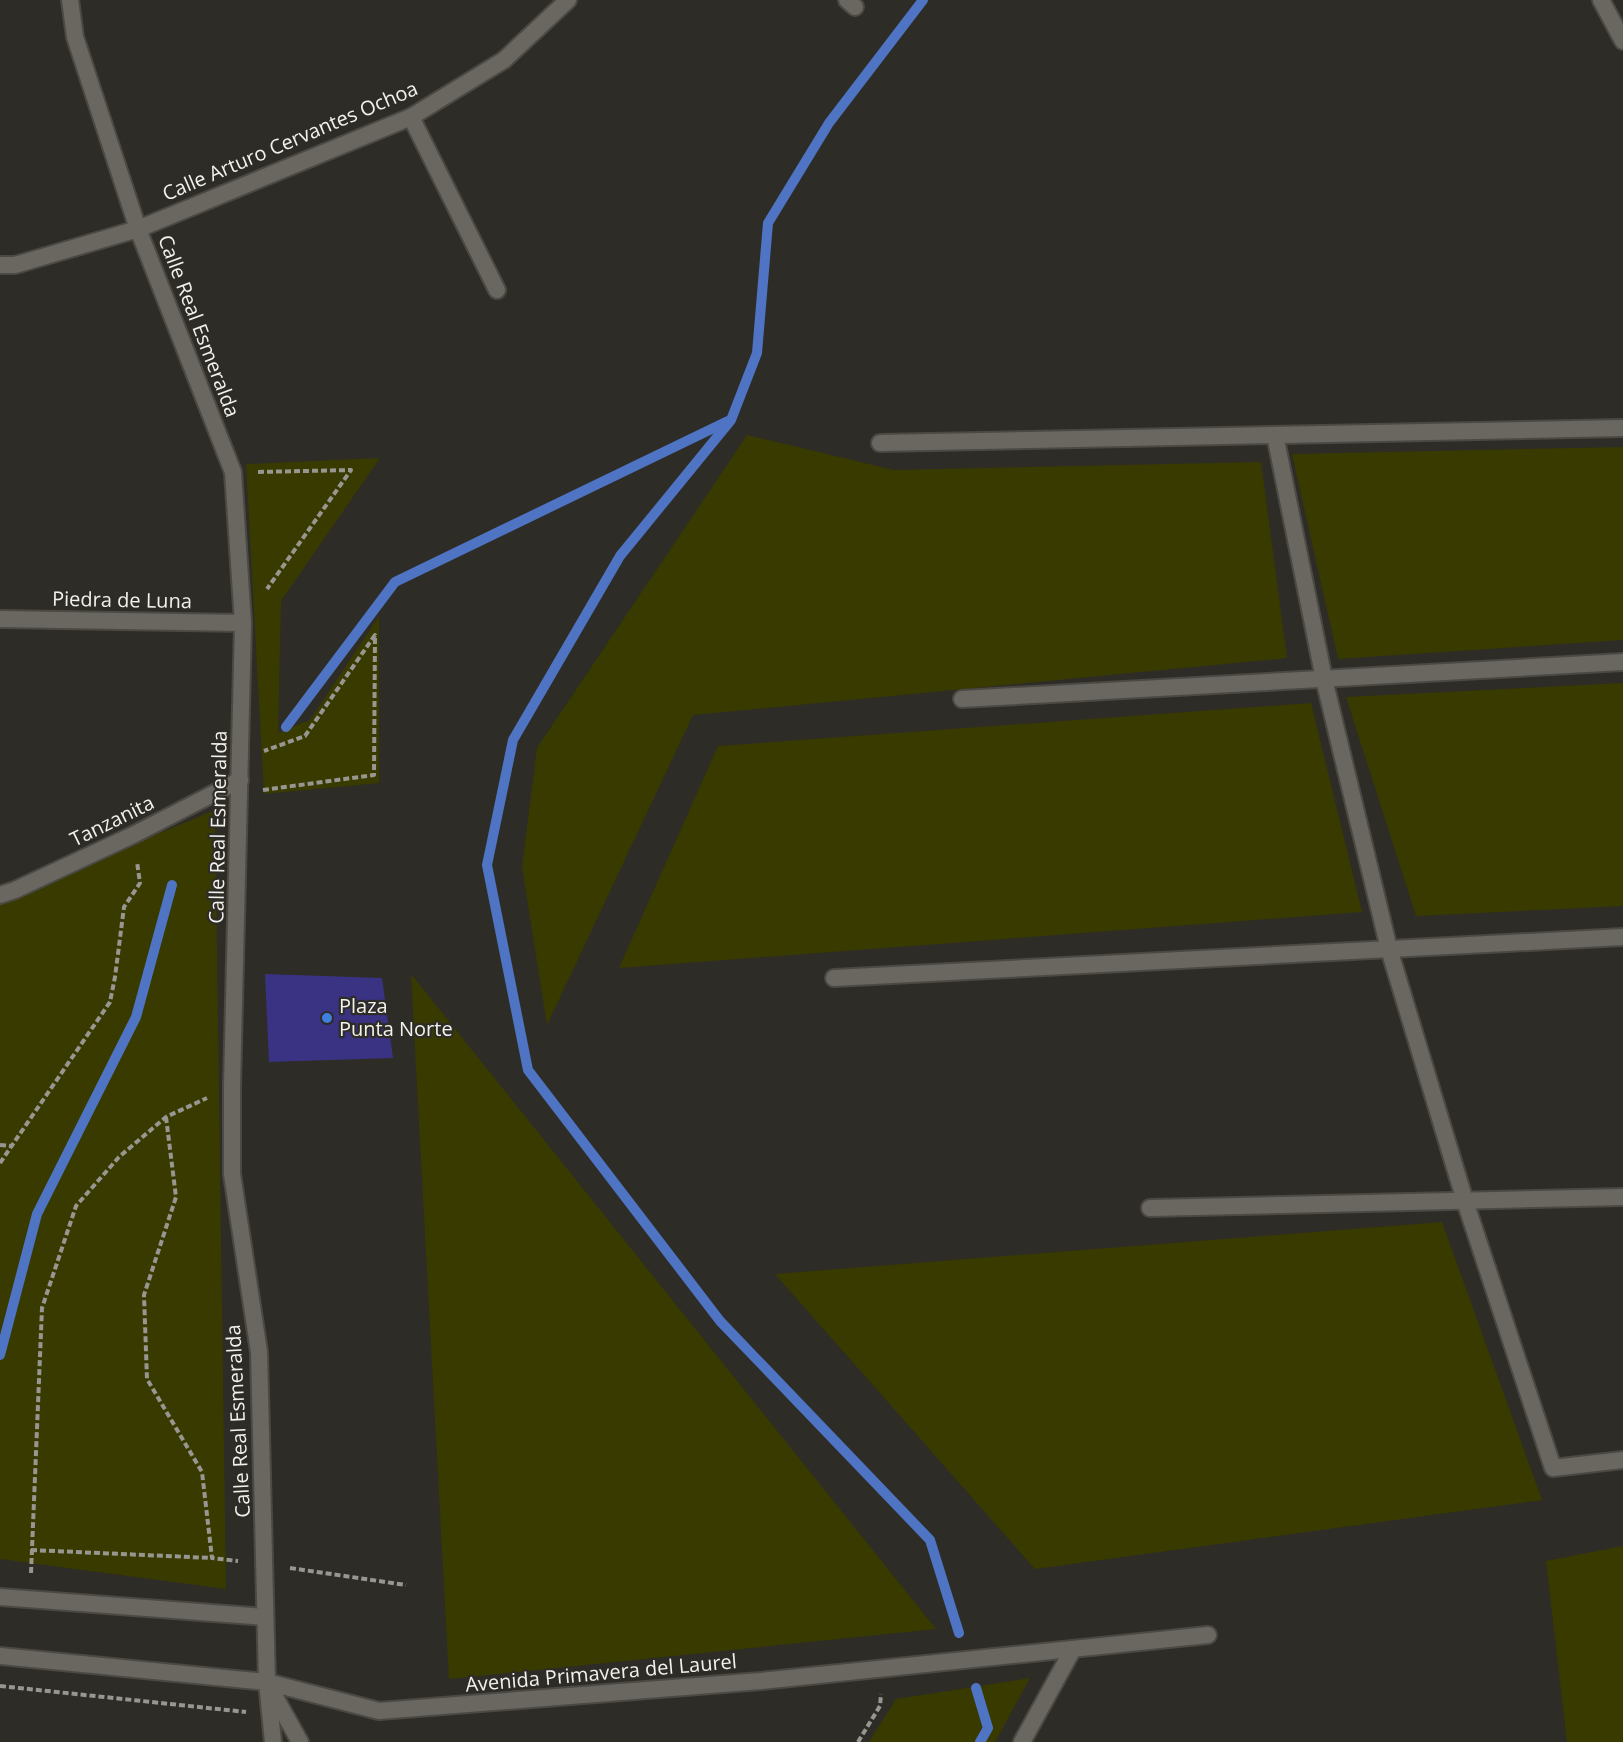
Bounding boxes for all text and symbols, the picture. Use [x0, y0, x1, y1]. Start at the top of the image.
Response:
street label: Calle Arturo Cervantes Ochoa [158, 74, 422, 207]
street label: Calle Real Esmeralda [152, 231, 247, 421]
street label: Piedra de Luna [52, 585, 192, 614]
street label: Calle Real Esmeralda [202, 730, 233, 924]
street label: Tanzanita [65, 789, 158, 853]
place label: Plaza Punta Norte [339, 992, 453, 1042]
marker: Plaza Punta Norte [320, 1011, 334, 1025]
street label: Calle Real Esmeralda [219, 1324, 256, 1518]
street label: Avenida Primavera del Laurel [464, 1647, 738, 1698]

